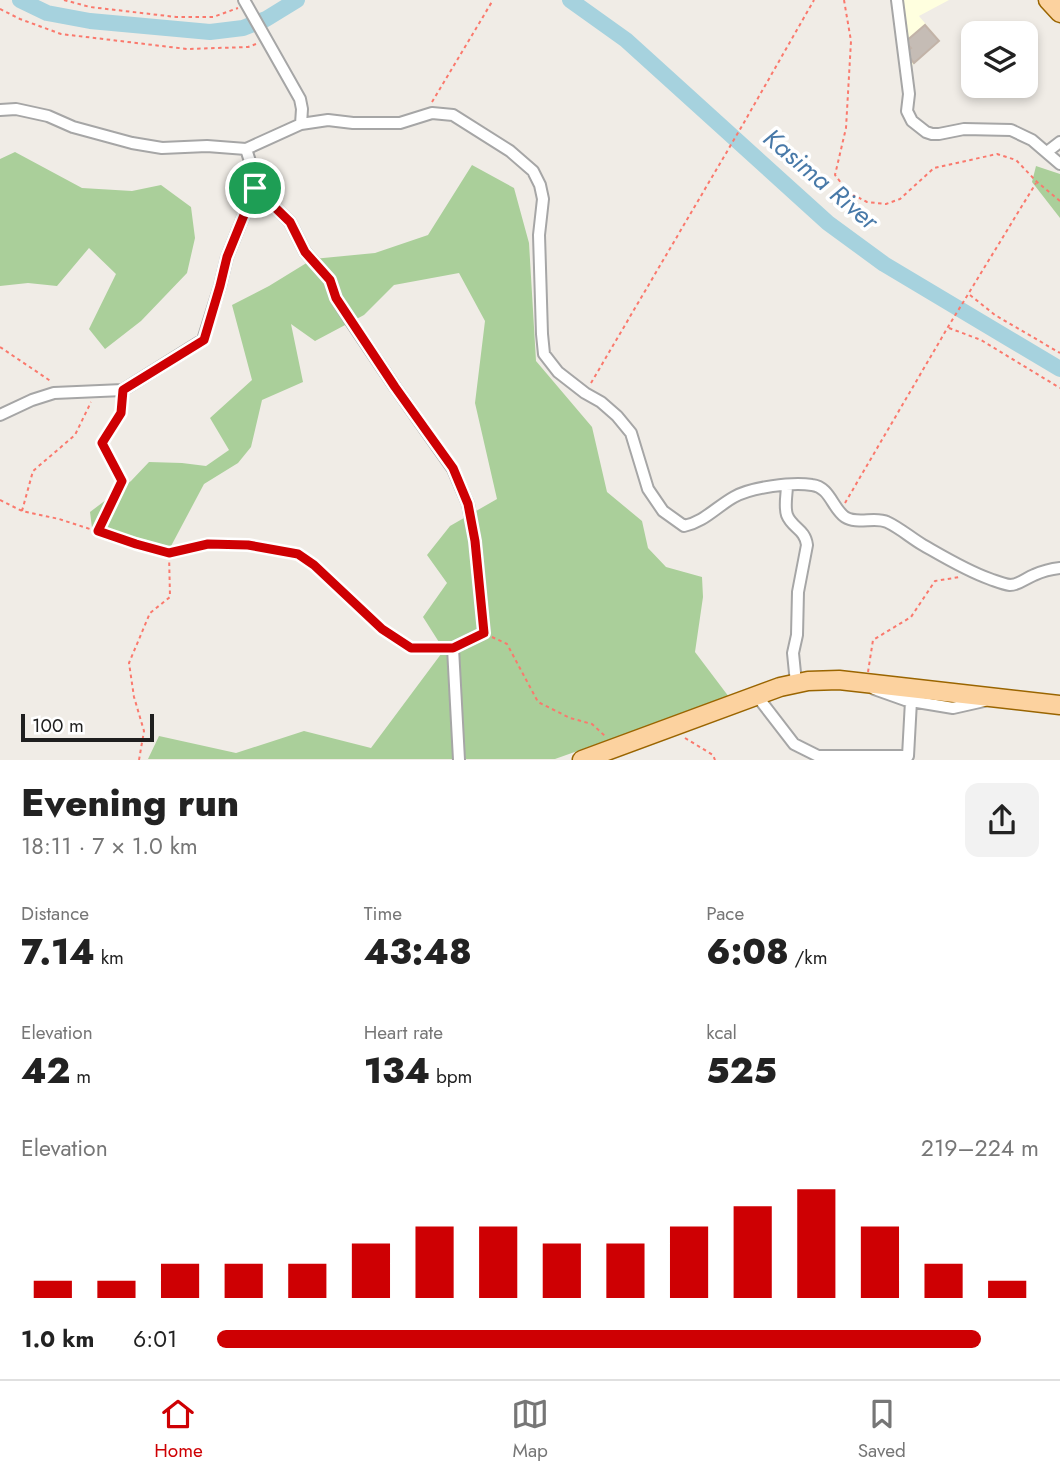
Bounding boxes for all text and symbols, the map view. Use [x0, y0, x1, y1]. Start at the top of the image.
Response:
map controls [961, 21, 1038, 98]
button: layers [961, 21, 1038, 98]
water label: Kasima River [755, 119, 888, 239]
pin [225, 158, 285, 218]
icon: arrive [236, 169, 274, 207]
scale bar [21, 710, 154, 742]
text: 100 m [32, 712, 84, 739]
text: Evening run [21, 775, 239, 830]
button: share [965, 783, 1039, 857]
text: 18:11 · 7 × 1.0 km [21, 829, 198, 863]
text: Distance [21, 900, 89, 927]
text: Time [364, 900, 402, 927]
text: Pace [706, 900, 744, 927]
text: 7.14 [21, 927, 95, 977]
text: 43:48 [364, 927, 472, 977]
text: 6:08 [706, 927, 789, 977]
text: km [95, 944, 124, 971]
text: /km [789, 944, 828, 971]
text: Elevation [21, 1019, 93, 1046]
text: Heart rate [364, 1019, 443, 1046]
text: kcal [706, 1019, 737, 1046]
text: 42 [21, 1046, 71, 1096]
text: 134 [364, 1046, 430, 1096]
text: 525 [706, 1046, 777, 1096]
text: m [71, 1063, 91, 1090]
text: bpm [430, 1063, 472, 1090]
text: Elevation [21, 1131, 108, 1165]
text: 219–224 m [921, 1131, 1039, 1165]
text: 1.0 km [21, 1322, 94, 1356]
text: 6:01 [133, 1322, 177, 1356]
tab: Home [154, 1395, 203, 1464]
tab: Map [511, 1395, 549, 1464]
tab: Saved [858, 1395, 906, 1464]

